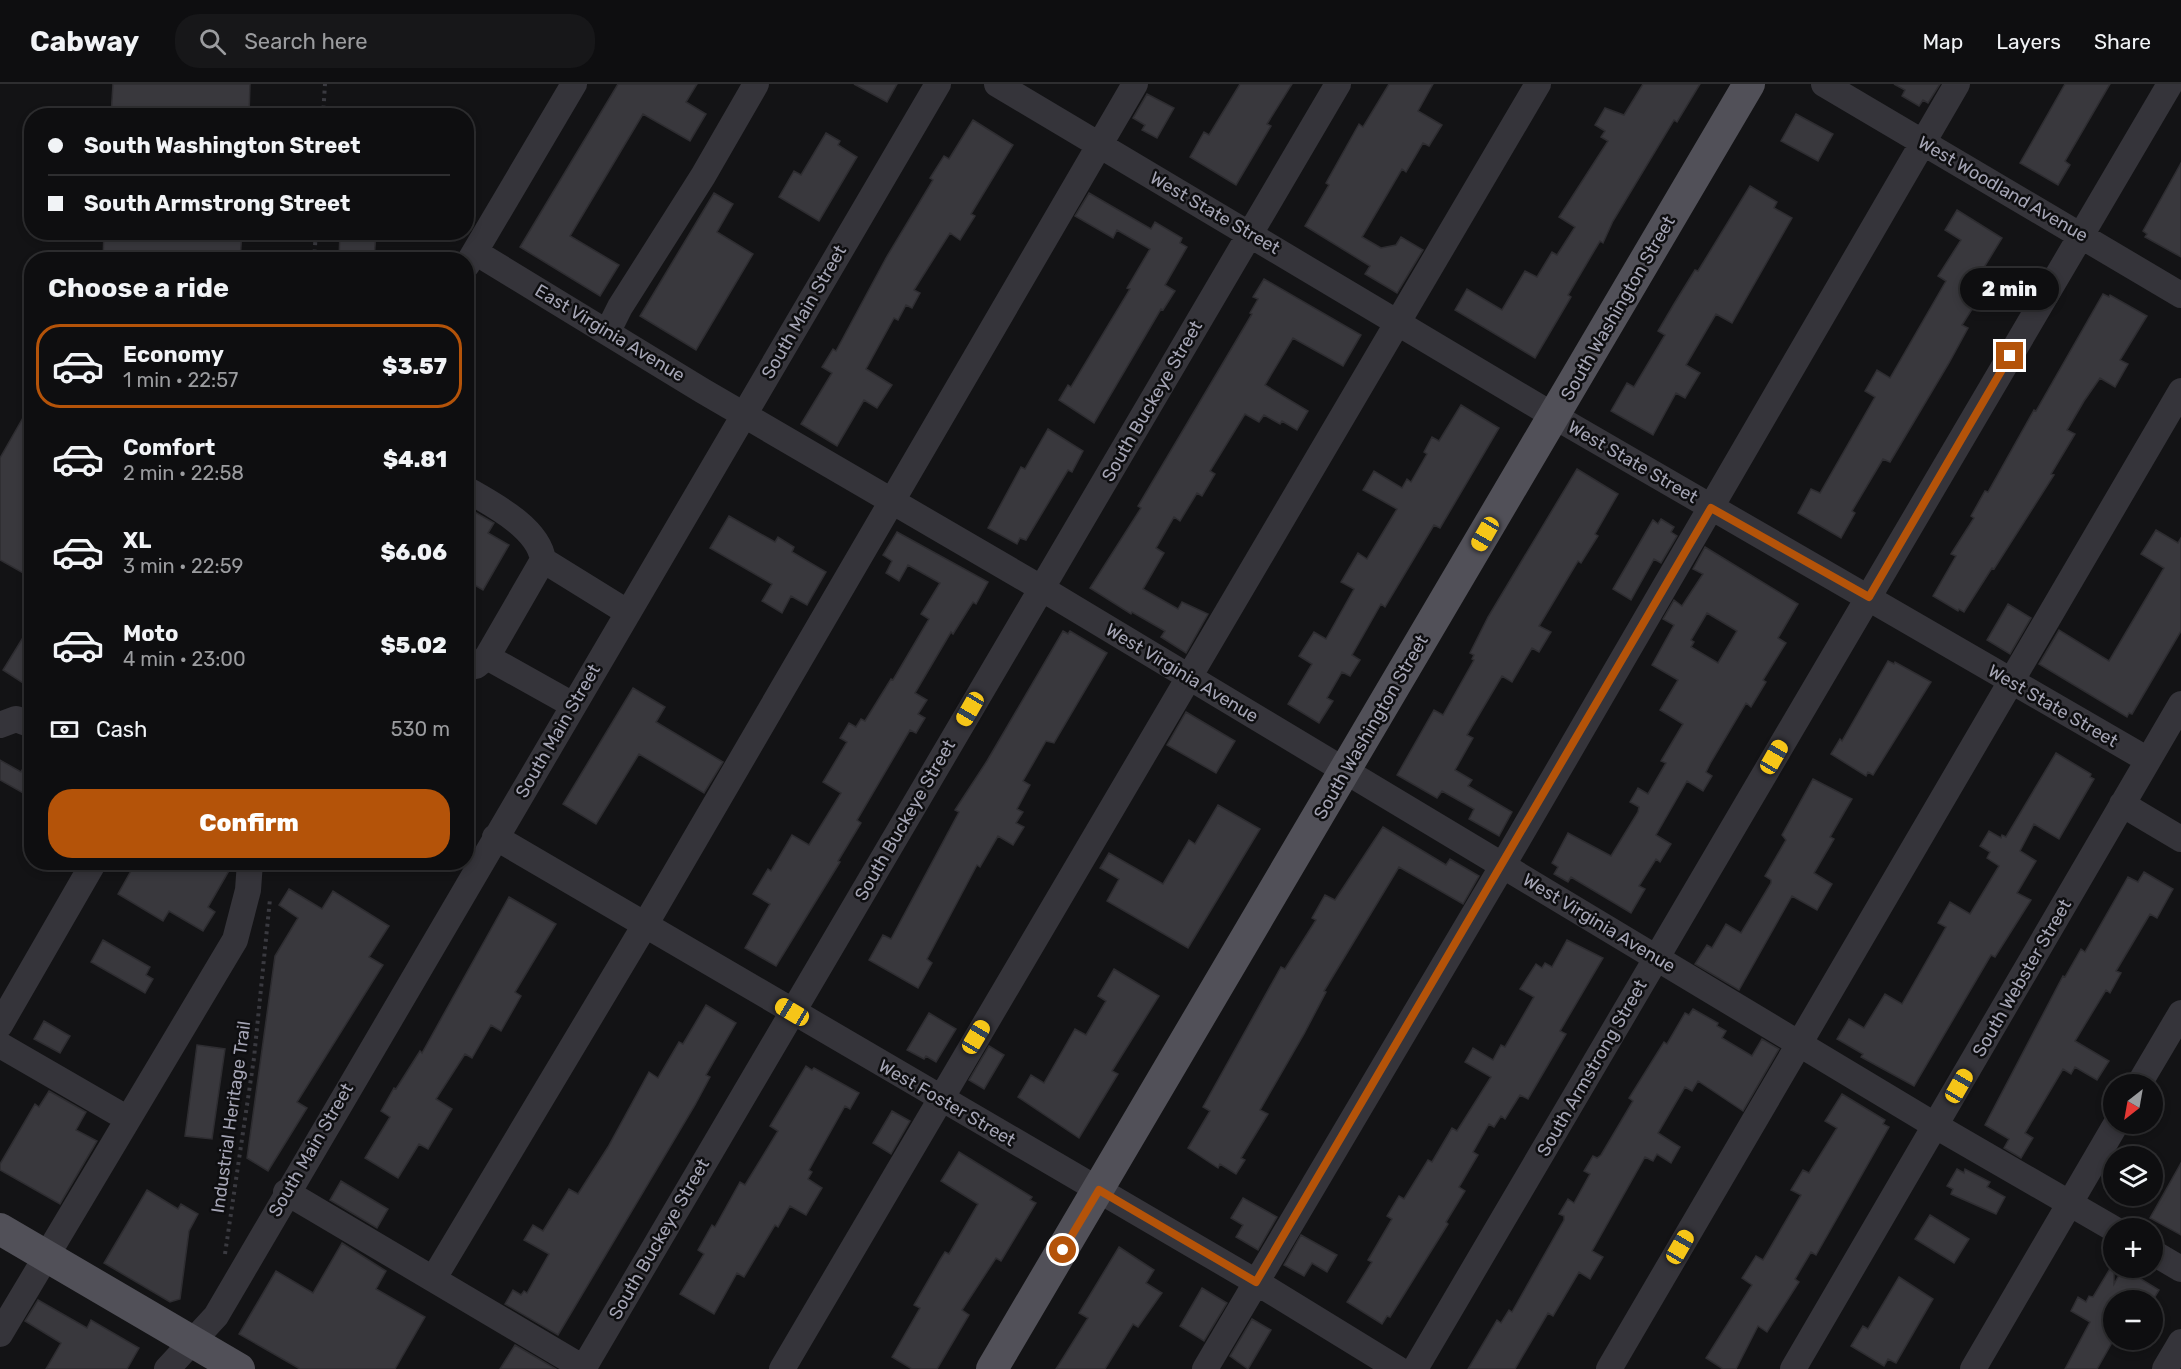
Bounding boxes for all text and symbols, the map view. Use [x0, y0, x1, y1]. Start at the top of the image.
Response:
search box [175, 14, 595, 68]
text: Cabway [30, 25, 139, 58]
icon: search [196, 25, 229, 58]
text: Search here [244, 28, 368, 55]
text: Map [1922, 29, 1963, 54]
text: Layers [1996, 29, 2061, 54]
text: Share [2094, 29, 2151, 54]
street label: West Woodland Avenue [1914, 131, 2092, 247]
text: South Washington Street [84, 132, 361, 159]
street label: West State Street [1146, 167, 1284, 259]
text: South Armstrong Street [84, 190, 350, 217]
street label: South Washington Street [1556, 212, 1680, 404]
street label: South Main Street [757, 241, 851, 383]
callout: 2 min [1960, 269, 2060, 311]
text: Choose a ride [48, 272, 229, 304]
text: 2 min [1982, 277, 2037, 301]
street label: East Virginia Avenue [531, 280, 689, 386]
street label: South Buckeye Street [1097, 317, 1207, 485]
icon: car [51, 339, 105, 393]
text: Economy [123, 341, 224, 368]
route end [1996, 342, 2023, 369]
text: $3.57 [382, 353, 447, 380]
text: 1 min · 22:57 [123, 368, 238, 392]
street label: West State Street [1564, 416, 1702, 508]
icon: car [51, 432, 105, 486]
text: Comfort [123, 434, 215, 461]
text: $4.81 [383, 446, 447, 473]
text: 2 min · 22:58 [123, 461, 244, 485]
car [1468, 514, 1502, 554]
icon: car [51, 525, 105, 579]
text: XL [123, 527, 151, 554]
text: $6.06 [380, 539, 447, 566]
text: 3 min · 22:59 [123, 554, 243, 578]
icon: car [51, 618, 105, 672]
street label: West Virginia Avenue [1102, 619, 1262, 727]
text: Moto [123, 620, 178, 647]
street label: South Washington Street [1309, 631, 1433, 823]
text: $5.02 [380, 632, 447, 659]
text: 4 min · 23:00 [123, 647, 246, 671]
street label: South Main Street [511, 660, 605, 802]
street label: West State Street [1984, 660, 2122, 752]
car [953, 689, 987, 729]
icon: cash [48, 713, 81, 746]
text: Cash [96, 716, 147, 743]
text: 530 m [391, 717, 450, 741]
street label: South Buckeye Street [850, 736, 960, 904]
car [1757, 737, 1791, 777]
button: Confirm [48, 789, 450, 858]
street label: West Virginia Avenue [1519, 869, 1679, 977]
street label: South Webster Street [1968, 895, 2076, 1061]
street label: South Armstrong Street [1532, 976, 1652, 1160]
car [772, 995, 812, 1029]
car [959, 1017, 993, 1057]
street label: Industrial Heritage Trail [207, 1020, 255, 1214]
street label: West Foster Street [875, 1055, 1019, 1151]
car [1942, 1066, 1976, 1106]
north arrow [2103, 1074, 2163, 1134]
map controls [2103, 1074, 2163, 1350]
street label: South Main Street [264, 1079, 358, 1221]
button: layers [2103, 1146, 2163, 1206]
street label: South Buckeye Street [604, 1155, 714, 1323]
button: + [2103, 1218, 2163, 1278]
car [1663, 1227, 1697, 1267]
route start [1049, 1236, 1076, 1263]
button: − [2103, 1290, 2163, 1350]

